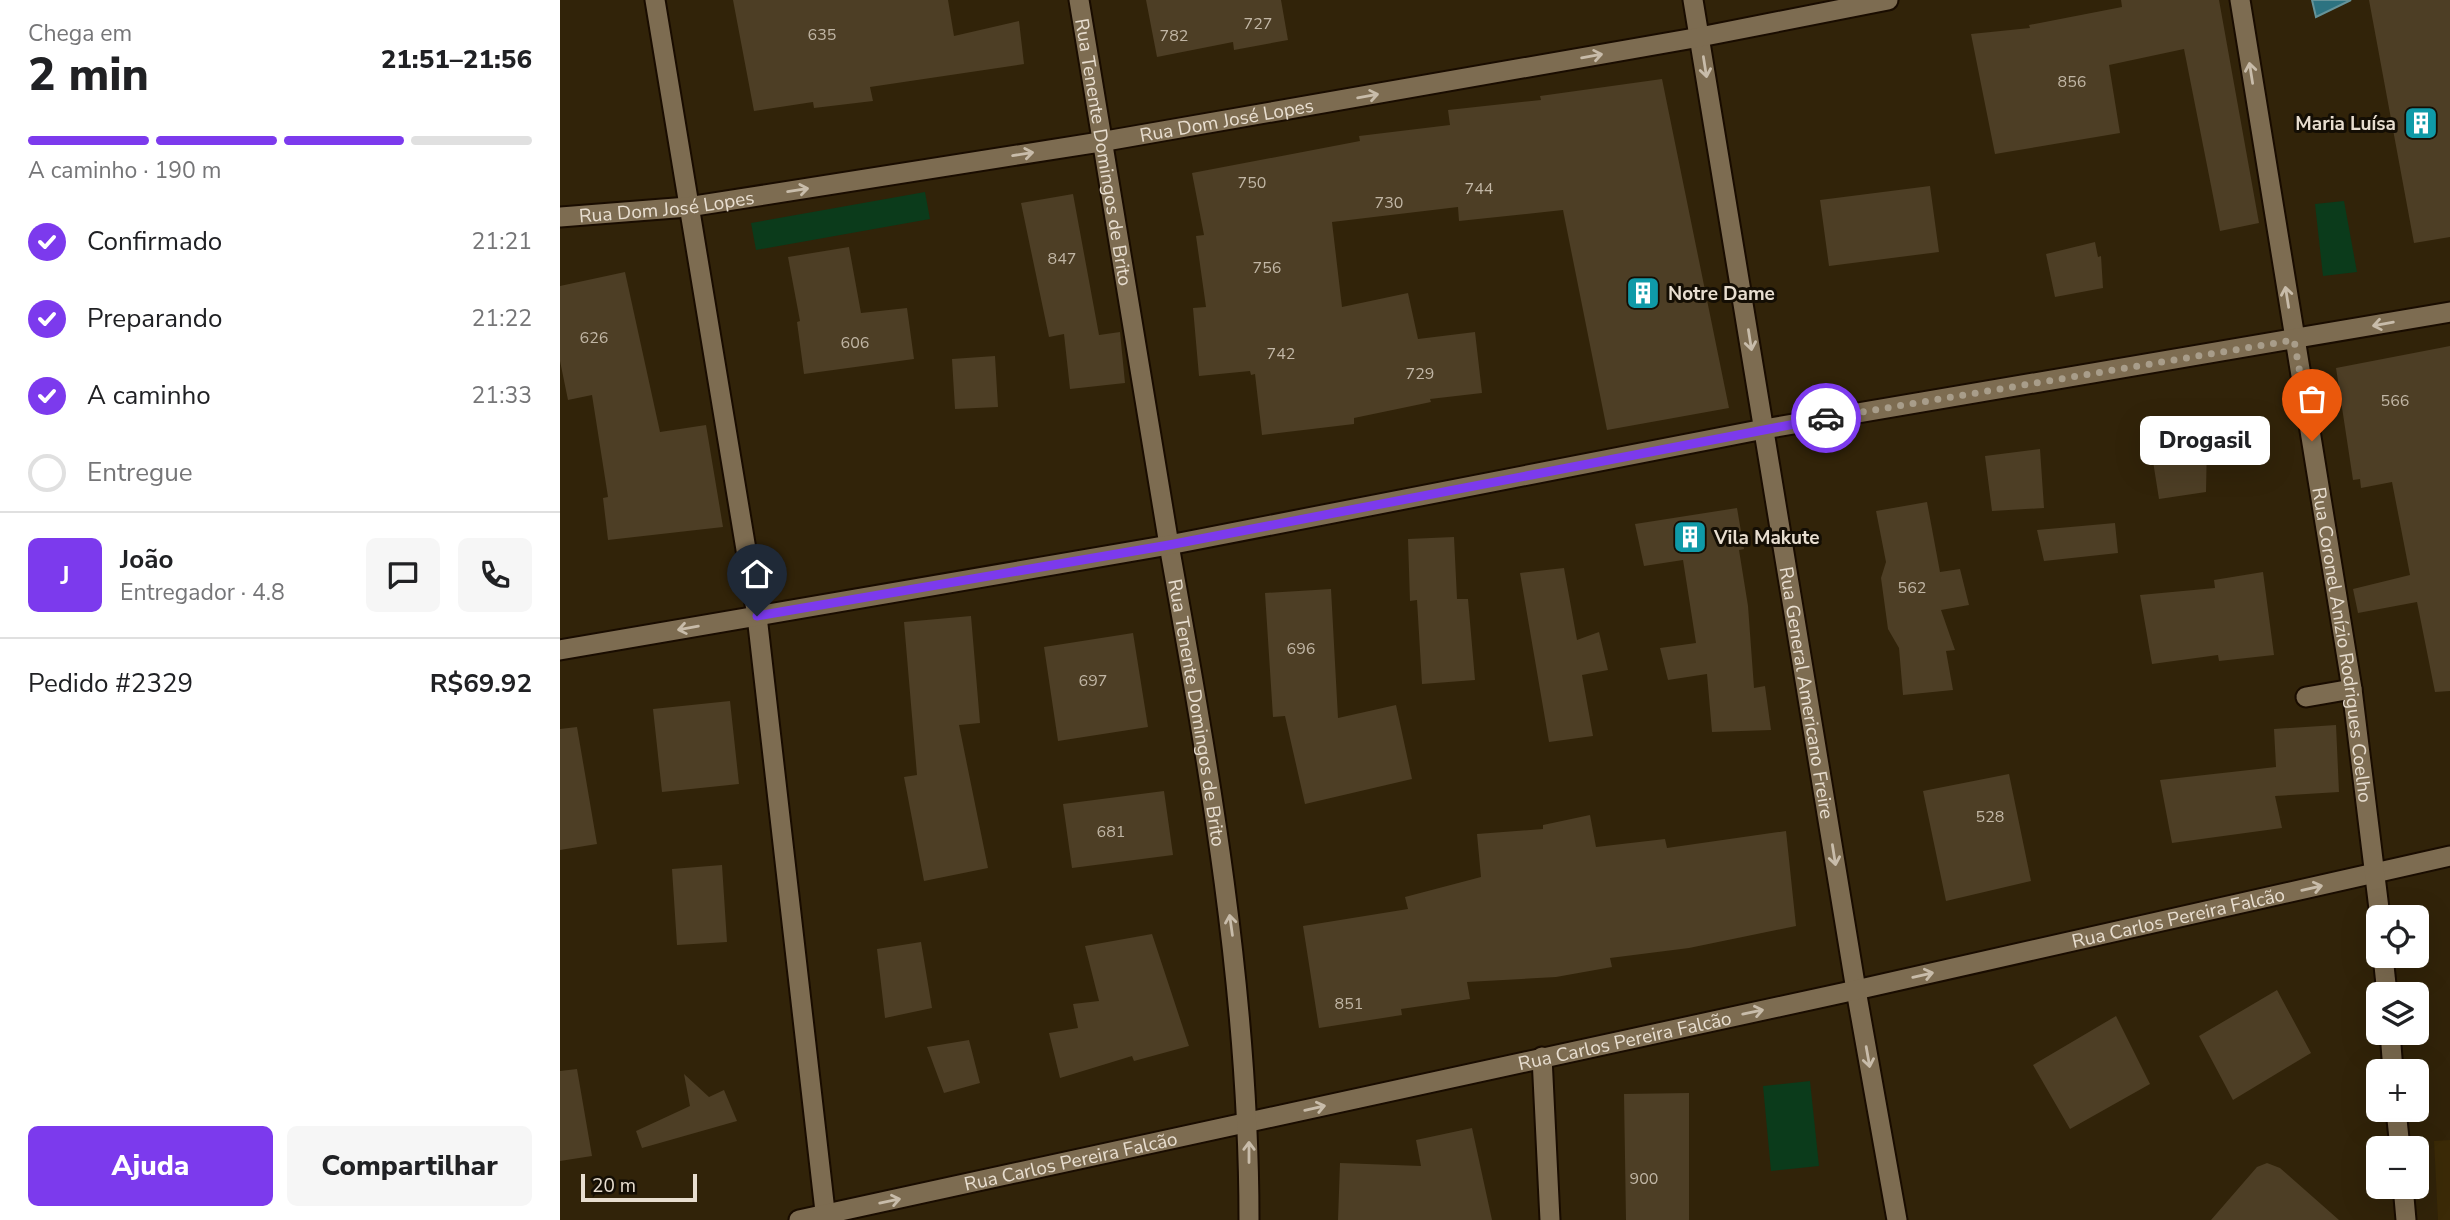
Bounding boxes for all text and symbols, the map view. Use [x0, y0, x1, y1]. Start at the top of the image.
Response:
house number: 727 [1244, 13, 1272, 35]
street label: Rua Tenente Domingos de Brito [1068, 16, 1138, 288]
text: Chega em [28, 18, 132, 49]
house number: 635 [808, 24, 836, 46]
house number: 782 [1160, 25, 1188, 47]
text: 21:51–21:56 [381, 42, 532, 77]
text: 2 min [28, 43, 149, 106]
one-way arrow [1580, 49, 1603, 62]
one-way arrow [1699, 55, 1712, 78]
one-way arrow [2244, 62, 2257, 84]
house number: 856 [2058, 71, 2086, 93]
one-way arrow [1356, 89, 1379, 102]
street label: Rua Dom José Lopes [1138, 93, 1316, 149]
building icon: Maria Luísa [2402, 104, 2440, 142]
place label: Maria Luísa [2295, 111, 2396, 137]
one-way arrow [1011, 147, 1034, 160]
text: A caminho · 190 m [28, 155, 221, 186]
house number: 750 [1238, 172, 1266, 194]
house number: 744 [1465, 178, 1494, 200]
one-way arrow [786, 183, 809, 196]
street label: Rua Dom José Lopes [578, 185, 756, 229]
house number: 730 [1375, 192, 1403, 214]
icon: check [28, 223, 66, 261]
text: Confirmado [87, 224, 222, 259]
text: 21:21 [472, 226, 532, 257]
house number: 847 [1048, 248, 1076, 270]
house number: 756 [1253, 257, 1281, 279]
building icon: Notre Dame [1624, 274, 1662, 312]
place label: Notre Dame [1668, 281, 1775, 307]
one-way arrow [2280, 286, 2293, 309]
icon: check [28, 300, 66, 338]
text: Preparando [87, 301, 222, 336]
text: 21:22 [472, 303, 532, 334]
one-way arrow [2372, 318, 2395, 331]
house number: 626 [580, 327, 608, 349]
one-way arrow [1744, 328, 1757, 351]
house number: 606 [841, 332, 869, 354]
house number: 742 [1267, 343, 1295, 365]
house number: 729 [1406, 363, 1434, 385]
pin [2282, 369, 2342, 441]
icon: check [28, 377, 66, 415]
text: A caminho [87, 378, 211, 413]
text: 21:33 [472, 380, 532, 411]
icon: bag [2293, 380, 2331, 418]
courier [1791, 383, 1861, 453]
house number: 566 [2381, 390, 2409, 412]
icon: car [1807, 399, 1845, 437]
callout: Drogasil [2140, 416, 2270, 466]
text: Drogasil [2159, 425, 2251, 456]
text: Entregue [87, 455, 193, 490]
street label: Rua Coronel Anízio Rodrigues Coelho [2305, 485, 2378, 804]
building icon: Vila Makute [1671, 518, 1709, 556]
place label: Vila Makute [1713, 525, 1820, 551]
button: chat [366, 538, 440, 612]
button: phone [458, 538, 532, 612]
text: João [120, 542, 173, 577]
pin [727, 544, 787, 616]
icon: home [738, 555, 776, 593]
text: J [60, 558, 70, 593]
street label: Rua General Americano Freire [1772, 565, 1840, 821]
text: Entregador · 4.8 [120, 577, 285, 608]
street label: Rua Tenente Domingos de Brito [1161, 577, 1231, 848]
house number: 562 [1898, 577, 1926, 599]
one-way arrow [677, 622, 700, 635]
house number: 696 [1287, 638, 1315, 660]
text: Pedido #2329 [28, 666, 193, 701]
text: R$69.92 [430, 666, 532, 701]
house number: 697 [1079, 670, 1107, 692]
house number: 528 [1976, 806, 2004, 828]
house number: 681 [1097, 821, 1125, 843]
one-way arrow [1828, 843, 1841, 866]
one-way arrow [2300, 880, 2323, 894]
street label: Rua Carlos Pereira Falcão [2069, 882, 2287, 955]
map controls [2366, 905, 2429, 1199]
button: locate [2366, 905, 2429, 968]
one-way arrow [1224, 914, 1237, 937]
one-way arrow [1911, 968, 1934, 982]
button: layers [2366, 982, 2429, 1045]
house number: 851 [1335, 993, 1363, 1015]
street label: Rua Carlos Pereira Falcão [1516, 1005, 1734, 1077]
one-way arrow [1741, 1005, 1764, 1018]
one-way arrow [1862, 1045, 1875, 1068]
button: + [2366, 1059, 2429, 1122]
one-way arrow [1303, 1100, 1326, 1114]
button: Ajuda [28, 1126, 273, 1206]
button: Compartilhar [287, 1126, 532, 1206]
street label: Rua Carlos Pereira Falcão [962, 1126, 1180, 1198]
button: − [2366, 1136, 2429, 1199]
one-way arrow [1242, 1141, 1256, 1164]
house number: 900 [1630, 1168, 1658, 1190]
scale bar [581, 1171, 696, 1203]
text: 20 m [592, 1173, 636, 1199]
one-way arrow [878, 1193, 901, 1207]

